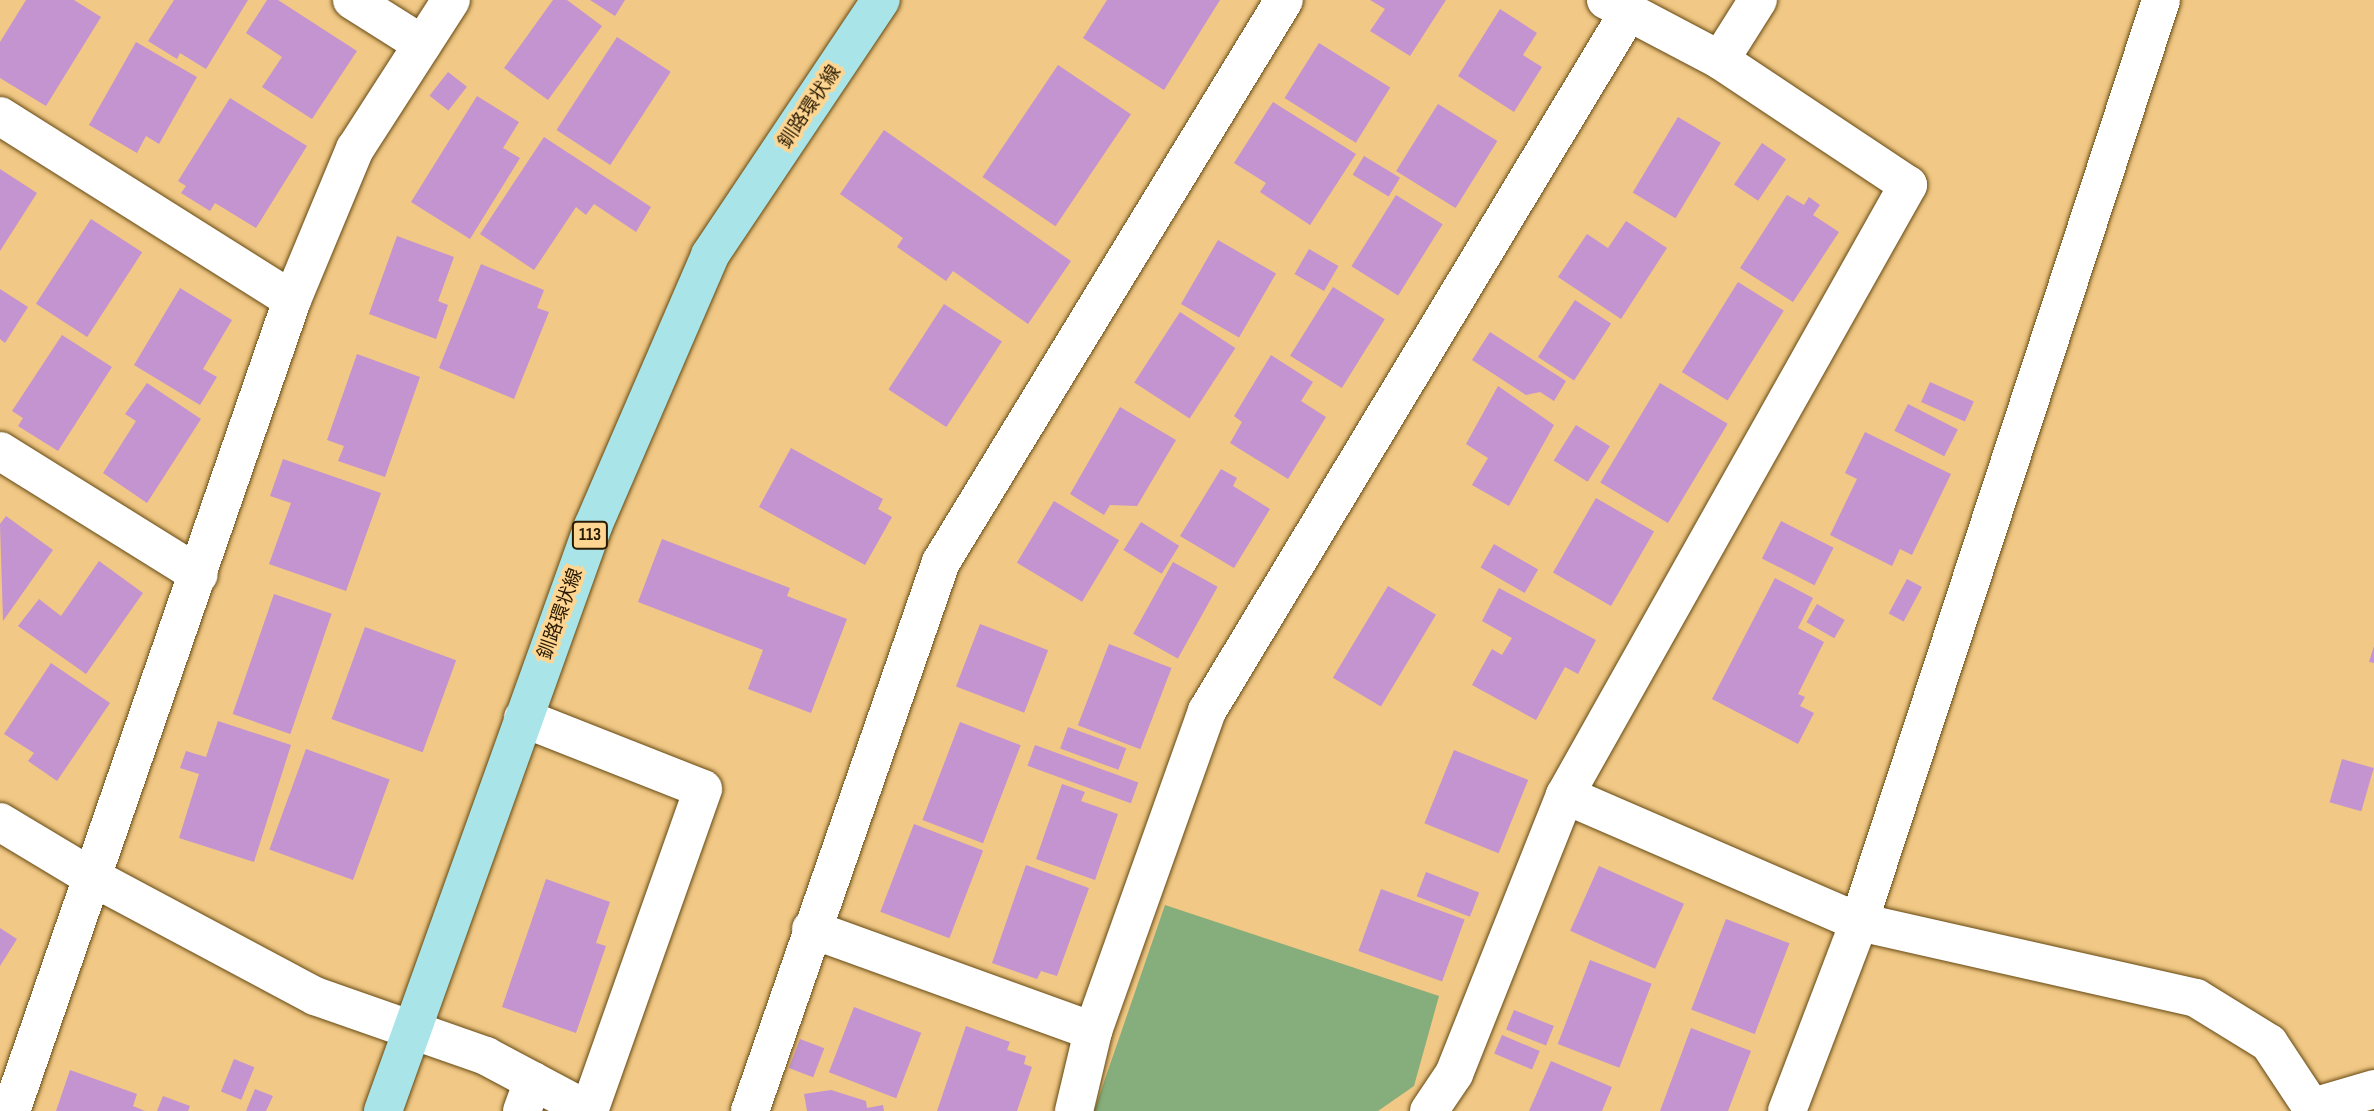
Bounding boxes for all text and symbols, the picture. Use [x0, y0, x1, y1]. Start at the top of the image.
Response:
street label: 釧路環状線 [774, 61, 846, 153]
road number: 113 [571, 520, 609, 550]
street label: 釧路環状線 [534, 565, 588, 663]

